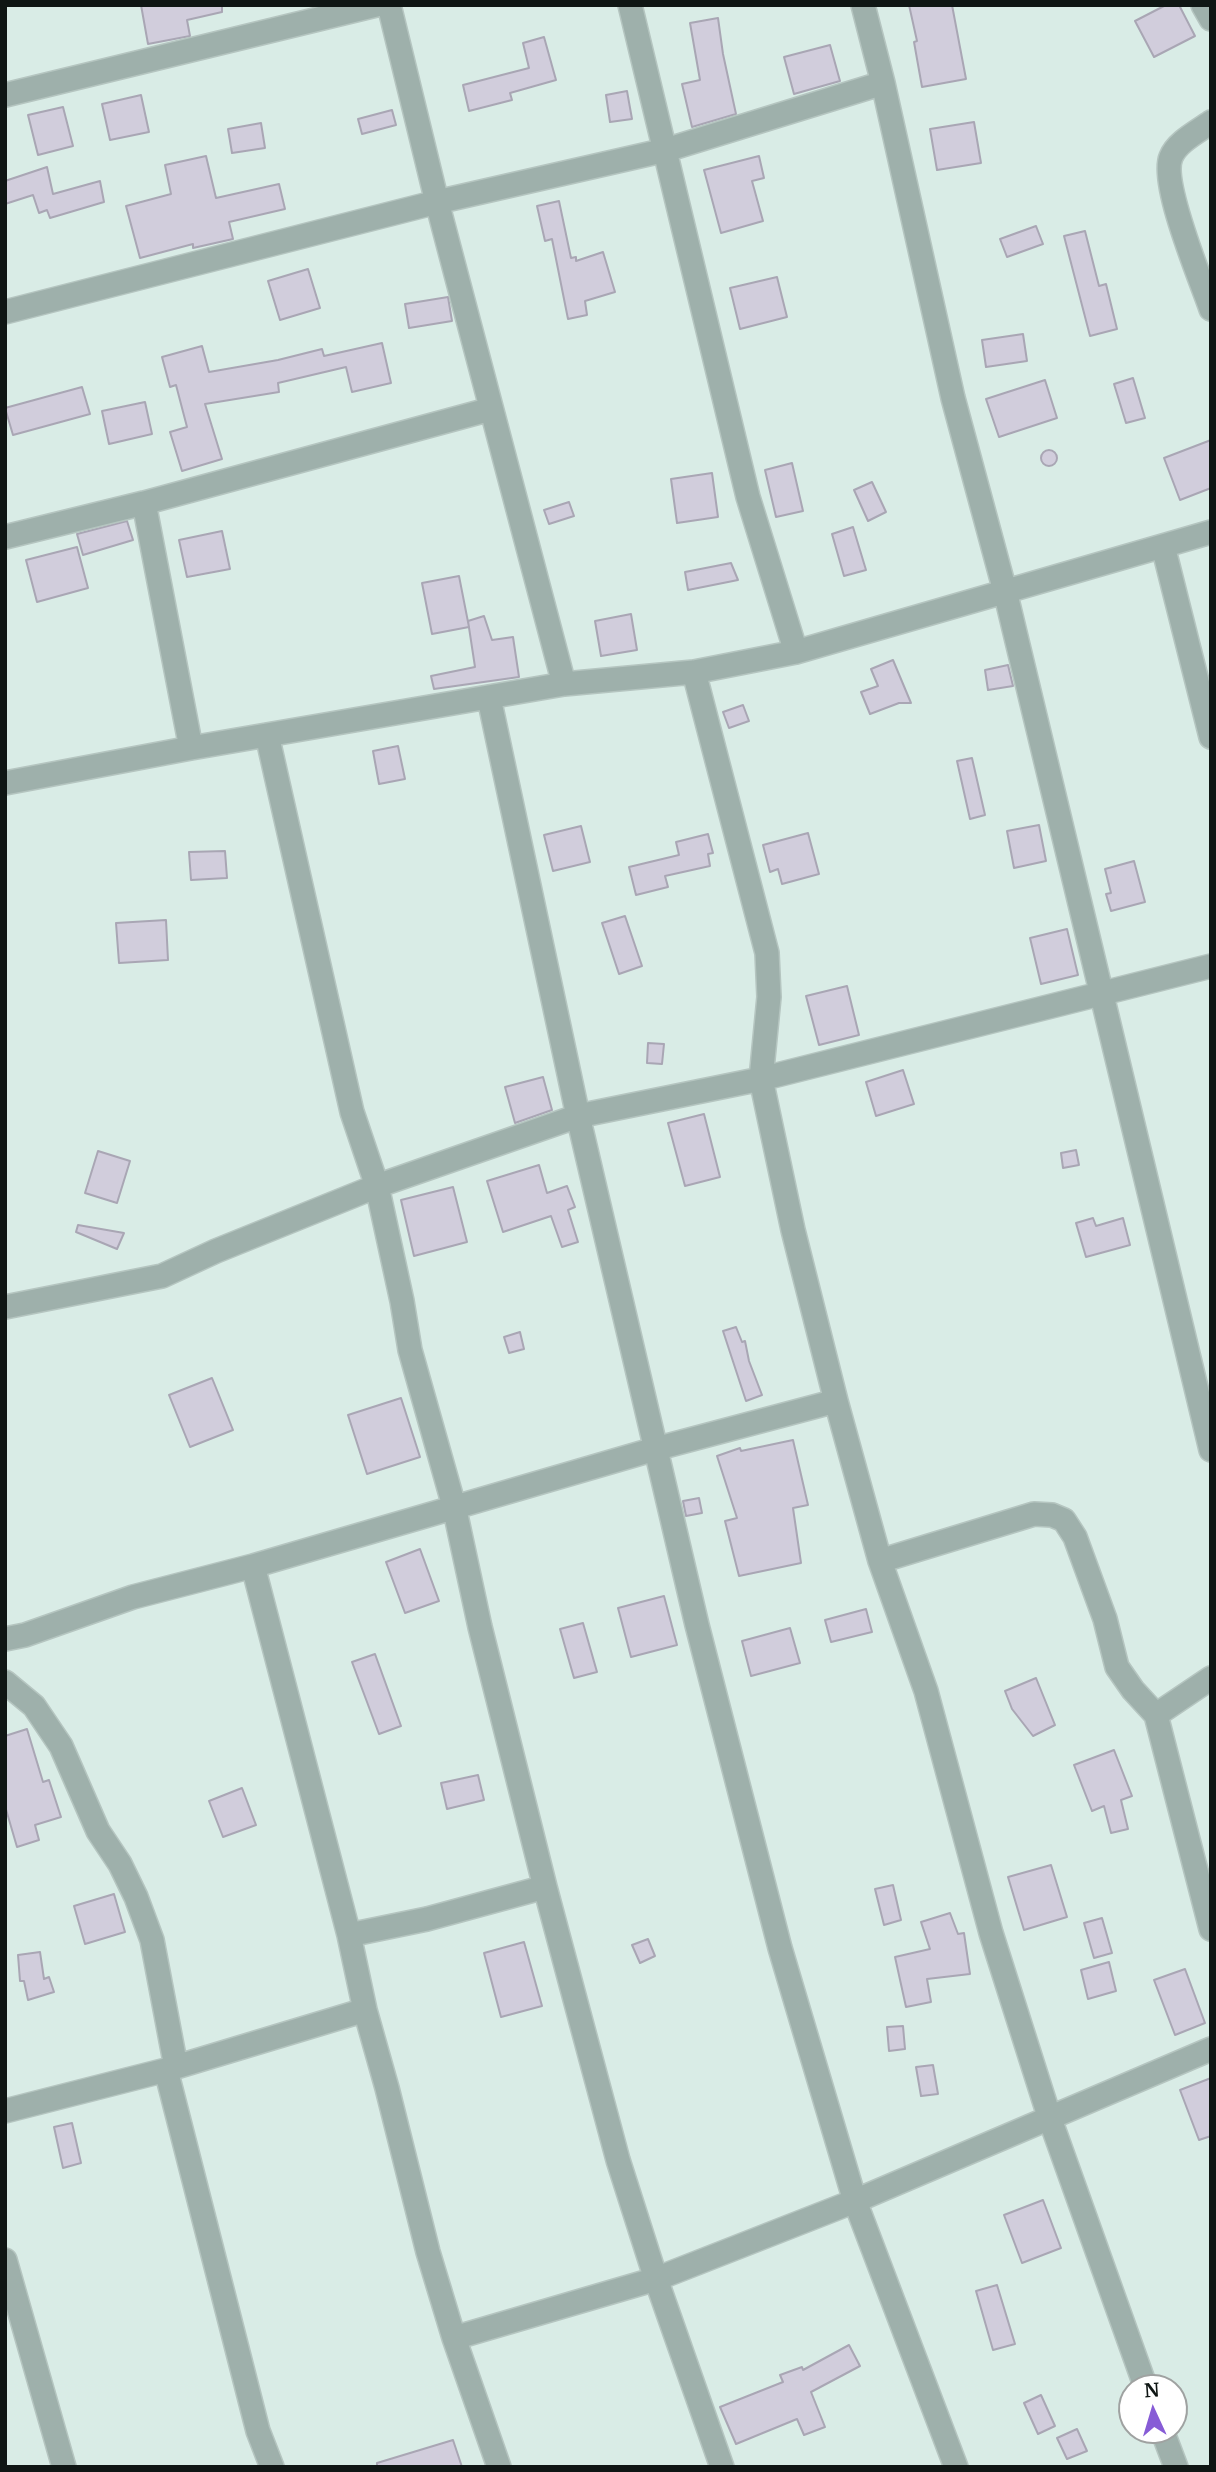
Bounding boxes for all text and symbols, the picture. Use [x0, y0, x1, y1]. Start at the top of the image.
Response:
north arrow [1118, 2374, 1188, 2444]
text: N [1143, 2378, 1160, 2403]

